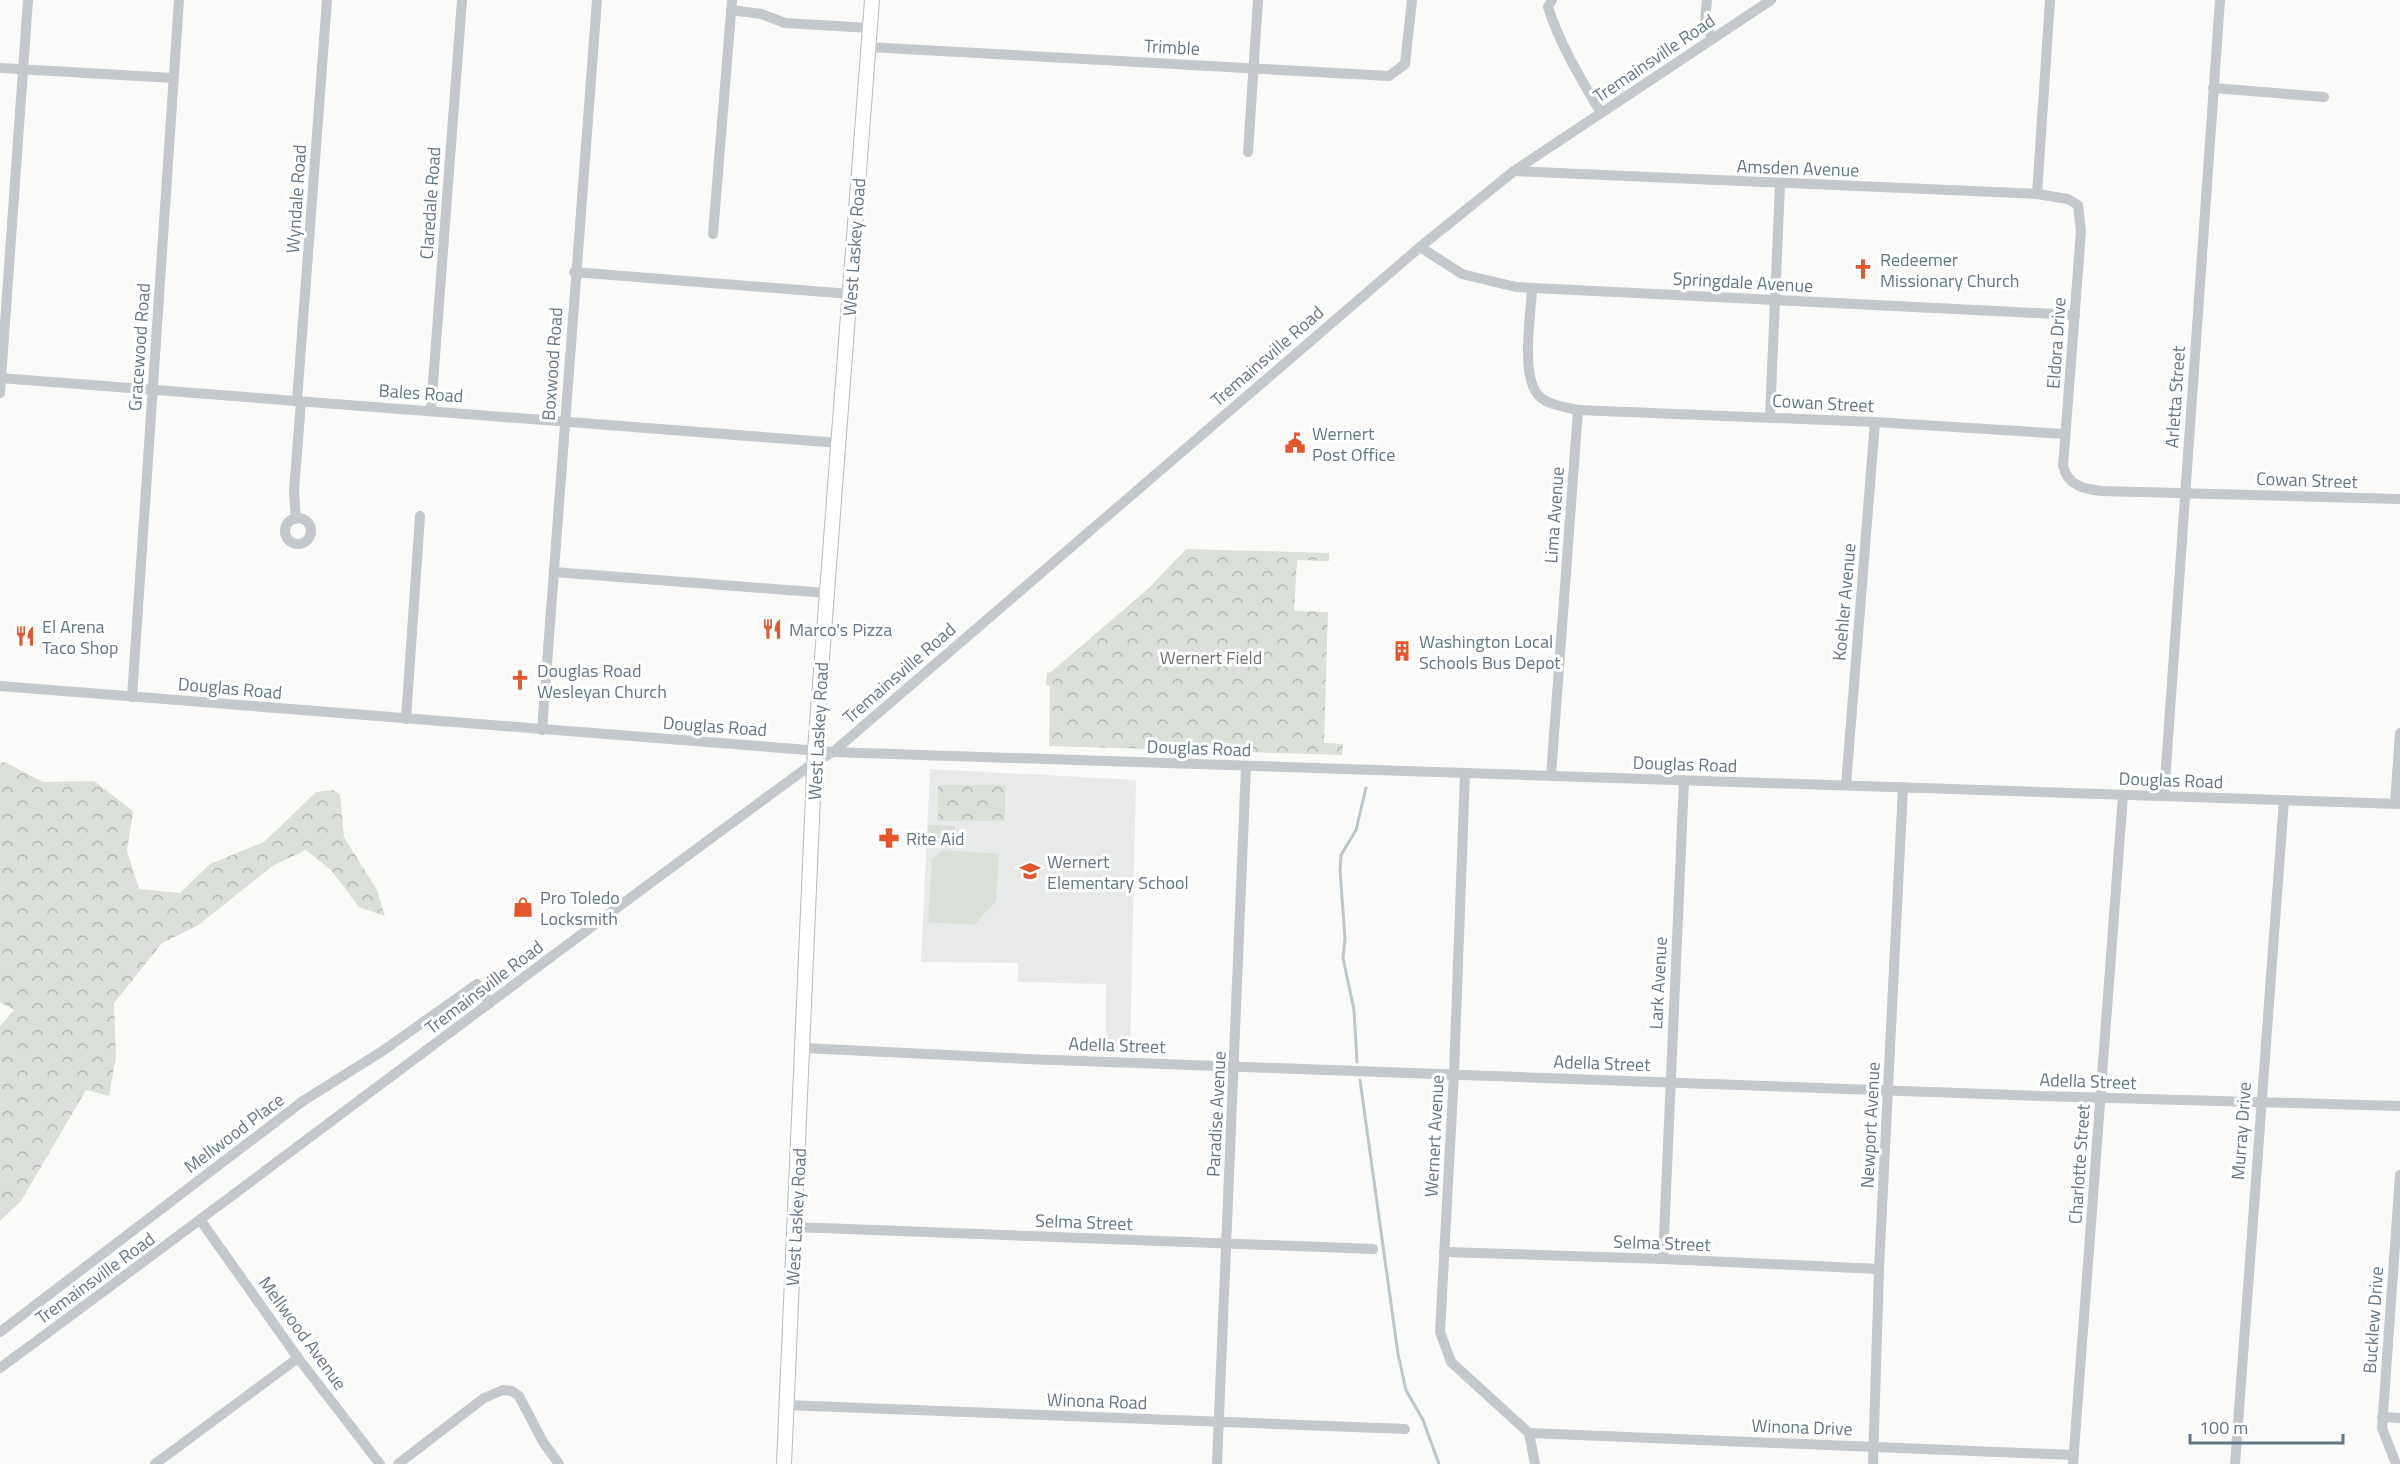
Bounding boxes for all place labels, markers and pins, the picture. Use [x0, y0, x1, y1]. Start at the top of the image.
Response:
place label: Redeemer Missionary Church [1880, 246, 2019, 294]
church icon: Redeemer Missionary Church [1851, 257, 1875, 281]
place label: Wernert Post Office [1312, 420, 1395, 468]
public building icon: Wernert Post Office [1283, 431, 1307, 455]
place label: El Arena Taco Shop [42, 613, 119, 661]
place label: Marco's Pizza [789, 616, 892, 643]
restaurant icon: Marco's Pizza [760, 617, 784, 641]
restaurant icon: El Arena Taco Shop [13, 624, 37, 648]
place label: Washington Local Schools Bus Depot [1419, 628, 1561, 676]
building icon: Washington Local Schools Bus Depot [1390, 639, 1414, 663]
place label: Douglas Road Wesleyan Church [537, 657, 667, 705]
church icon: Douglas Road Wesleyan Church [508, 668, 532, 692]
place label: Rite Aid [906, 825, 965, 852]
pharmacy icon: Rite Aid [877, 826, 901, 850]
place label: Wernert Elementary School [1047, 848, 1189, 896]
school or university icon: Wernert Elementary School [1018, 859, 1042, 883]
place label: Pro Toledo Locksmith [540, 884, 620, 932]
shop icon: Pro Toledo Locksmith [511, 895, 535, 919]

